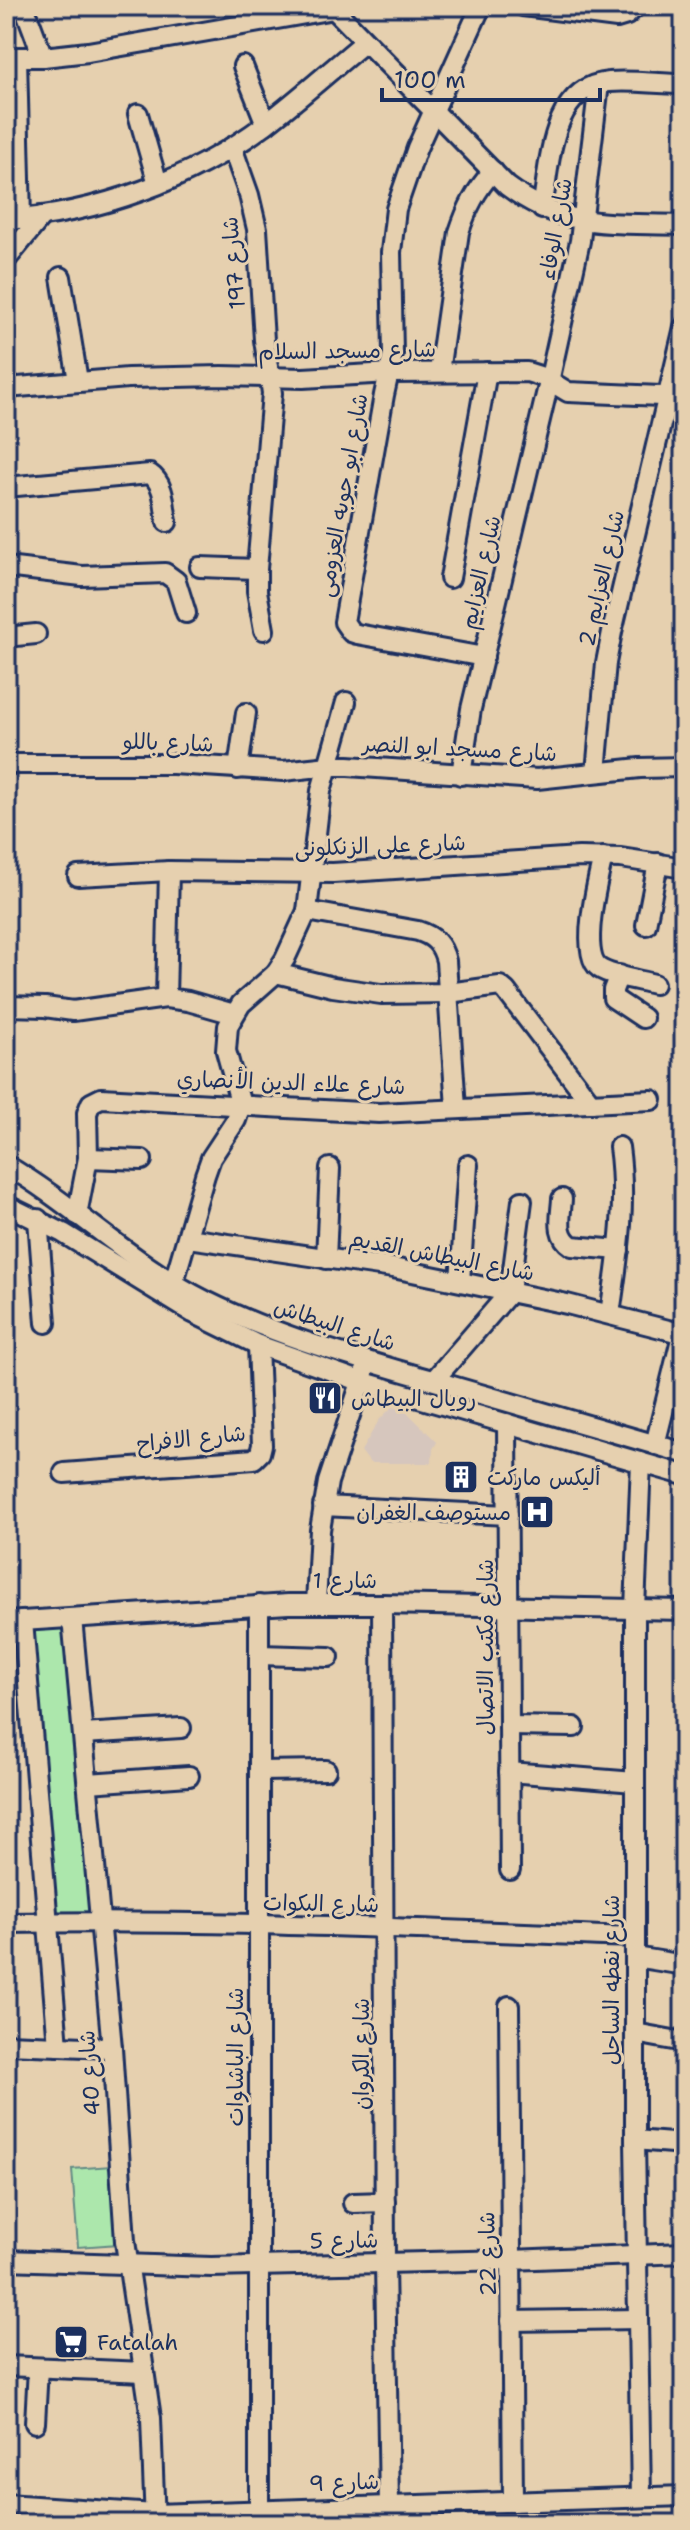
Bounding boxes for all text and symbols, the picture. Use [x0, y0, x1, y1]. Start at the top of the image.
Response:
scale bar [382, 52, 600, 102]
text: 100 m [394, 64, 466, 96]
street label: شارع الوفاء [532, 176, 580, 283]
street label: شارع 197 [215, 215, 253, 311]
street label: شارع مسجد السلام [258, 334, 436, 369]
street label: شارع ابو جوبه العزومى [310, 391, 376, 599]
street label: شارع العزايم 2 [572, 507, 633, 649]
street label: شارع العزايم [453, 512, 510, 632]
street label: شارع باللو [121, 726, 214, 760]
street label: شارع مسجد ابو النصر [360, 729, 558, 769]
street label: شارع على الزنكلونى [294, 828, 466, 864]
street label: شارع علاء الدين الأنصاري [176, 1063, 406, 1103]
street label: شارع البيطاش القديم [347, 1223, 537, 1290]
street label: شارع البيطاش [270, 1291, 399, 1359]
restaurant icon: رويال البيطاش [306, 1379, 344, 1417]
place label: رويال البيطاش [351, 1384, 476, 1413]
street label: شارع الافراح [135, 1418, 247, 1460]
building icon: أليكس ماركت [442, 1458, 480, 1496]
place label: أليكس ماركت [487, 1463, 601, 1492]
hospital icon: مستوصف الغفران [518, 1493, 556, 1531]
place label: مستوصف الغفران [356, 1498, 511, 1527]
street label: شارع مكتب الاتصال [471, 1559, 501, 1735]
street label: شارع 1 [313, 1566, 377, 1596]
street label: شارع البكوات [263, 1888, 379, 1920]
street label: شارع نقطه الساحل [597, 1895, 627, 2065]
street label: شارع الباشاوات [221, 1988, 251, 2126]
street label: شارع الكروان [347, 1998, 377, 2110]
street label: شارع 40 [72, 2029, 108, 2117]
street label: شارع 22 [472, 2211, 504, 2297]
street label: شارع 5 [309, 2225, 379, 2257]
supermarket icon: Fatalah [52, 2323, 90, 2361]
place label: Fatalah [97, 2328, 178, 2357]
street label: شارع 9 [308, 2467, 380, 2499]

